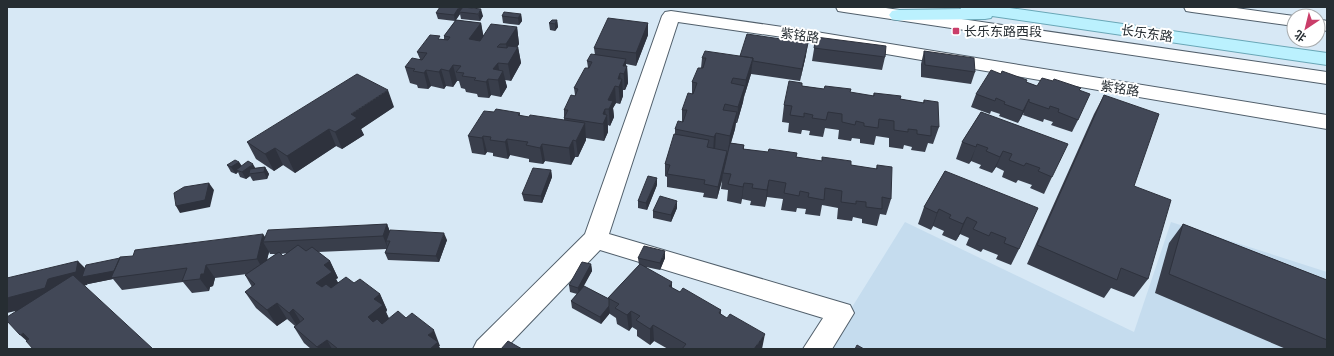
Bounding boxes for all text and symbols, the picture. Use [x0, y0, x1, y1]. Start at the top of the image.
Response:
north arrow [1286, 8, 1326, 48]
street label: 长乐东路 [1120, 21, 1174, 45]
place label: 长乐东路西段 [964, 23, 1042, 39]
street label: 紫铭路 [780, 24, 820, 46]
marker: 长乐东路西段 [951, 26, 961, 36]
text: 北 [1292, 28, 1308, 45]
street label: 紫铭路 [1099, 77, 1141, 99]

